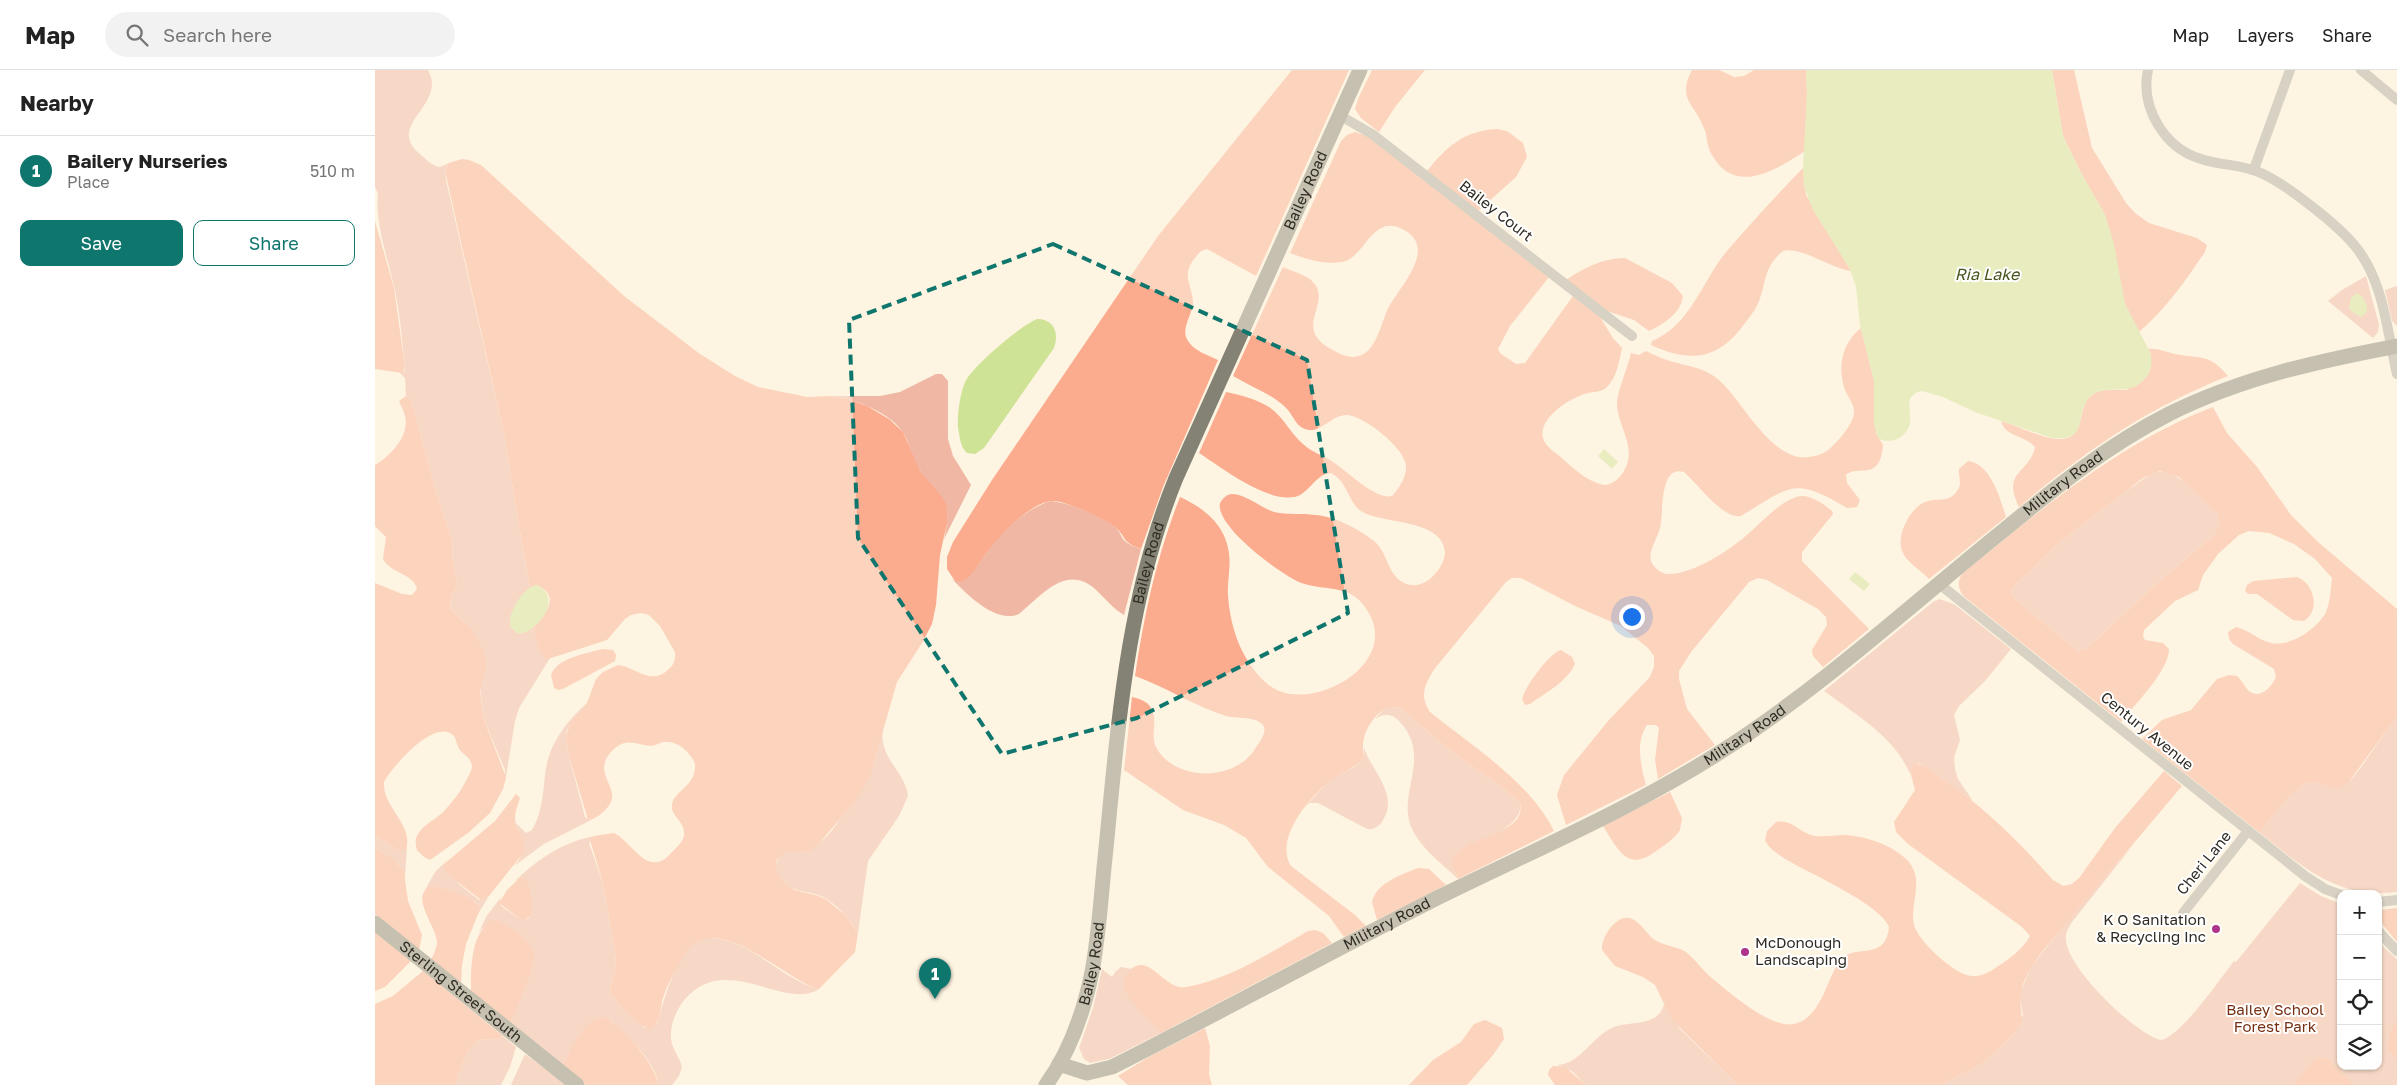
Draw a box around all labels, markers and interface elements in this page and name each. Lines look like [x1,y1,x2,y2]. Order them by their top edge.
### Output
search box [105,12,455,57]
text: Map [25,20,75,49]
icon: search [123,21,151,49]
text: Search here [163,23,272,46]
text: Map [2172,24,2209,46]
text: Layers [2237,24,2294,46]
text: Share [2322,24,2372,46]
text: Nearby [20,90,94,116]
street label: Bailey Road [1279,148,1330,232]
text: Bailery Nurseries [67,149,228,172]
text: 1 [32,161,40,181]
text: 510 m [310,161,355,181]
text: Place [67,172,110,192]
street label: Bailey Court [1456,176,1537,244]
button: Save [20,220,183,266]
button: Share [193,220,355,266]
water label: Ria Lake [1955,264,2021,284]
street label: Military Road [2019,447,2106,519]
street label: Bailey Road [1128,519,1167,606]
your location [1619,604,1645,630]
street label: Century Avenue [2097,687,2198,773]
street label: Military Road [1700,700,1789,769]
street label: Cheri Lane [2172,827,2235,898]
map controls [2337,890,2382,1070]
button: + [2337,890,2382,935]
street label: Military Road [1340,893,1433,953]
place label: K O Sanitation & Recycling Inc [2096,910,2206,945]
street label: Bailey Road [1074,921,1107,1007]
marker: K O Sanitation & Recycling Inc [2210,923,2222,935]
place label: McDonough Landscaping [1755,933,1847,968]
button: − [2337,935,2382,980]
street label: Sterling Street South [396,936,526,1046]
marker: McDonough Landscaping [1739,946,1751,958]
pin: 1 [919,958,951,999]
button: locate [2337,980,2382,1025]
park label: Bailey School Forest Park [2226,1000,2324,1035]
button: layers [2337,1025,2382,1070]

